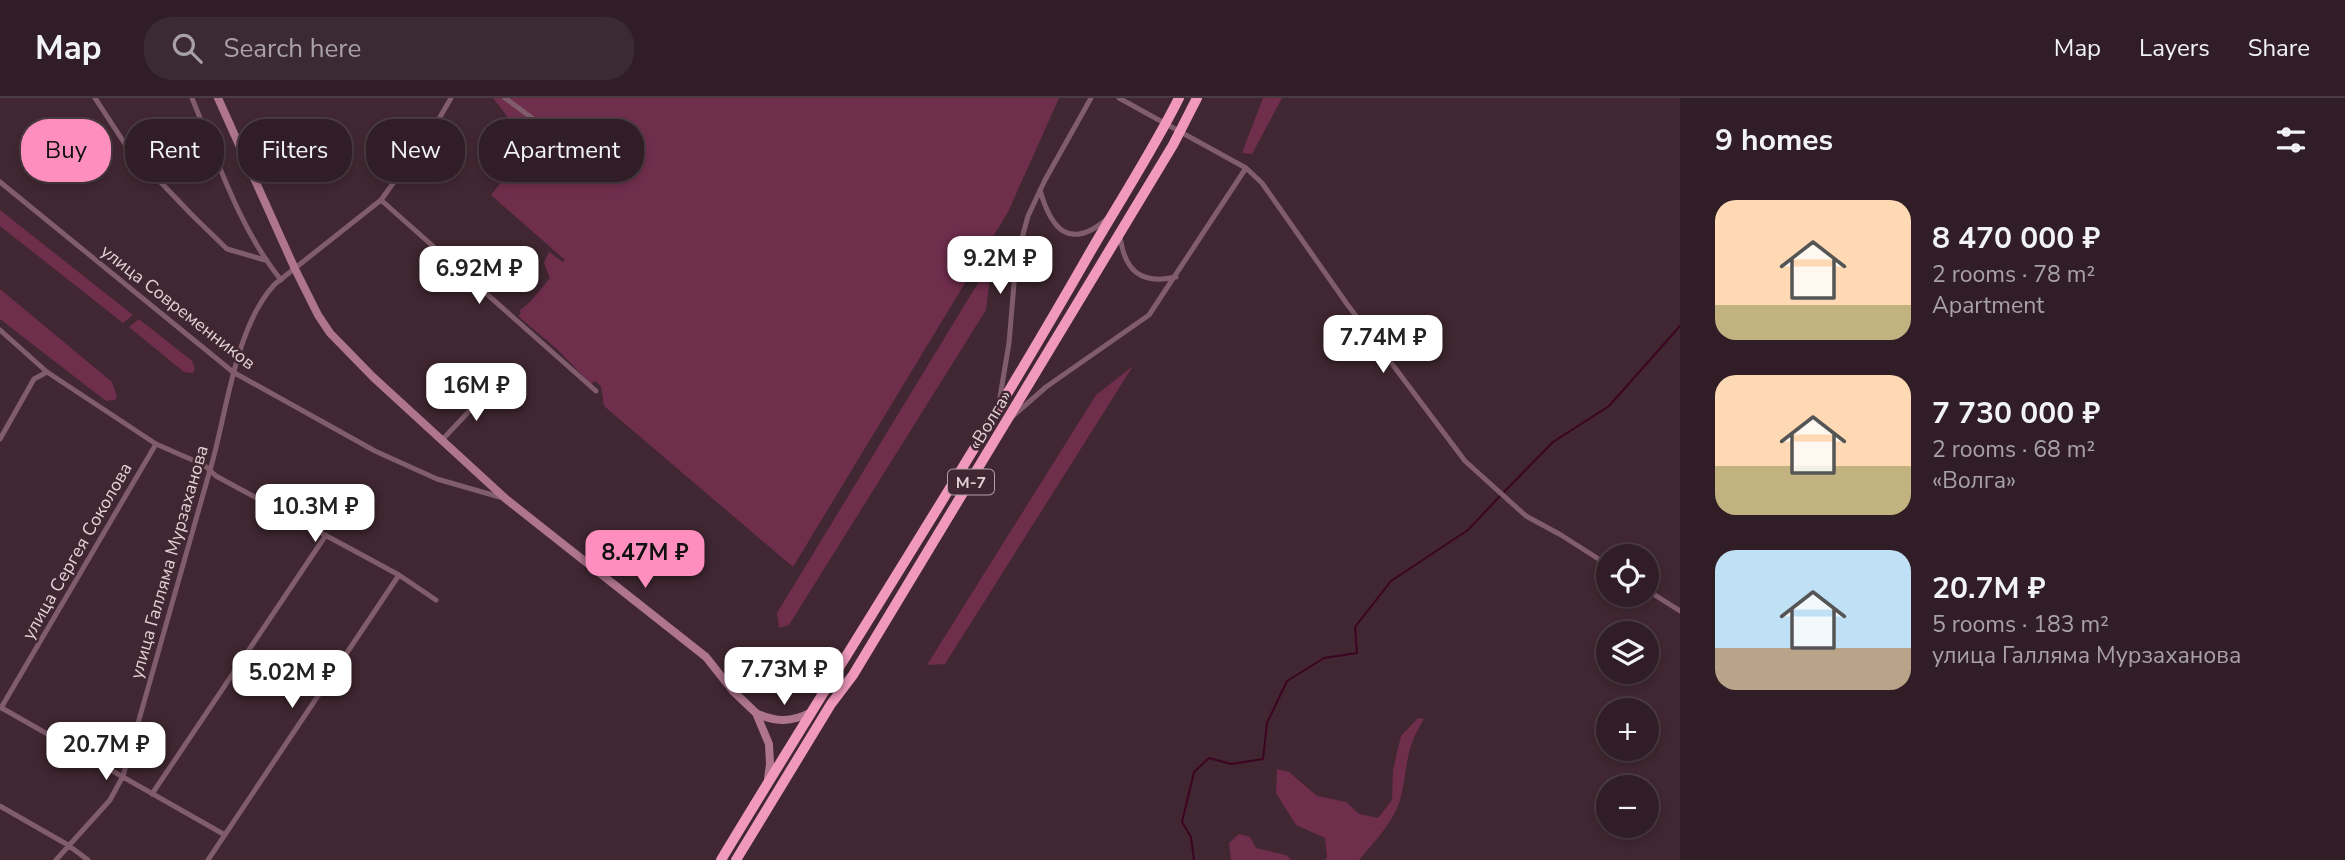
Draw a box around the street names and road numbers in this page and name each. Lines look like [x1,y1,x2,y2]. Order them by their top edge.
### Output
street label: улица Современников [96,239,260,375]
street label: «Волга» [963,386,1017,454]
street label: улица Галляма Мурзаханова [124,442,214,682]
street label: улица Сергея Соколова [16,458,138,644]
road number: М-7 [948,470,994,494]

